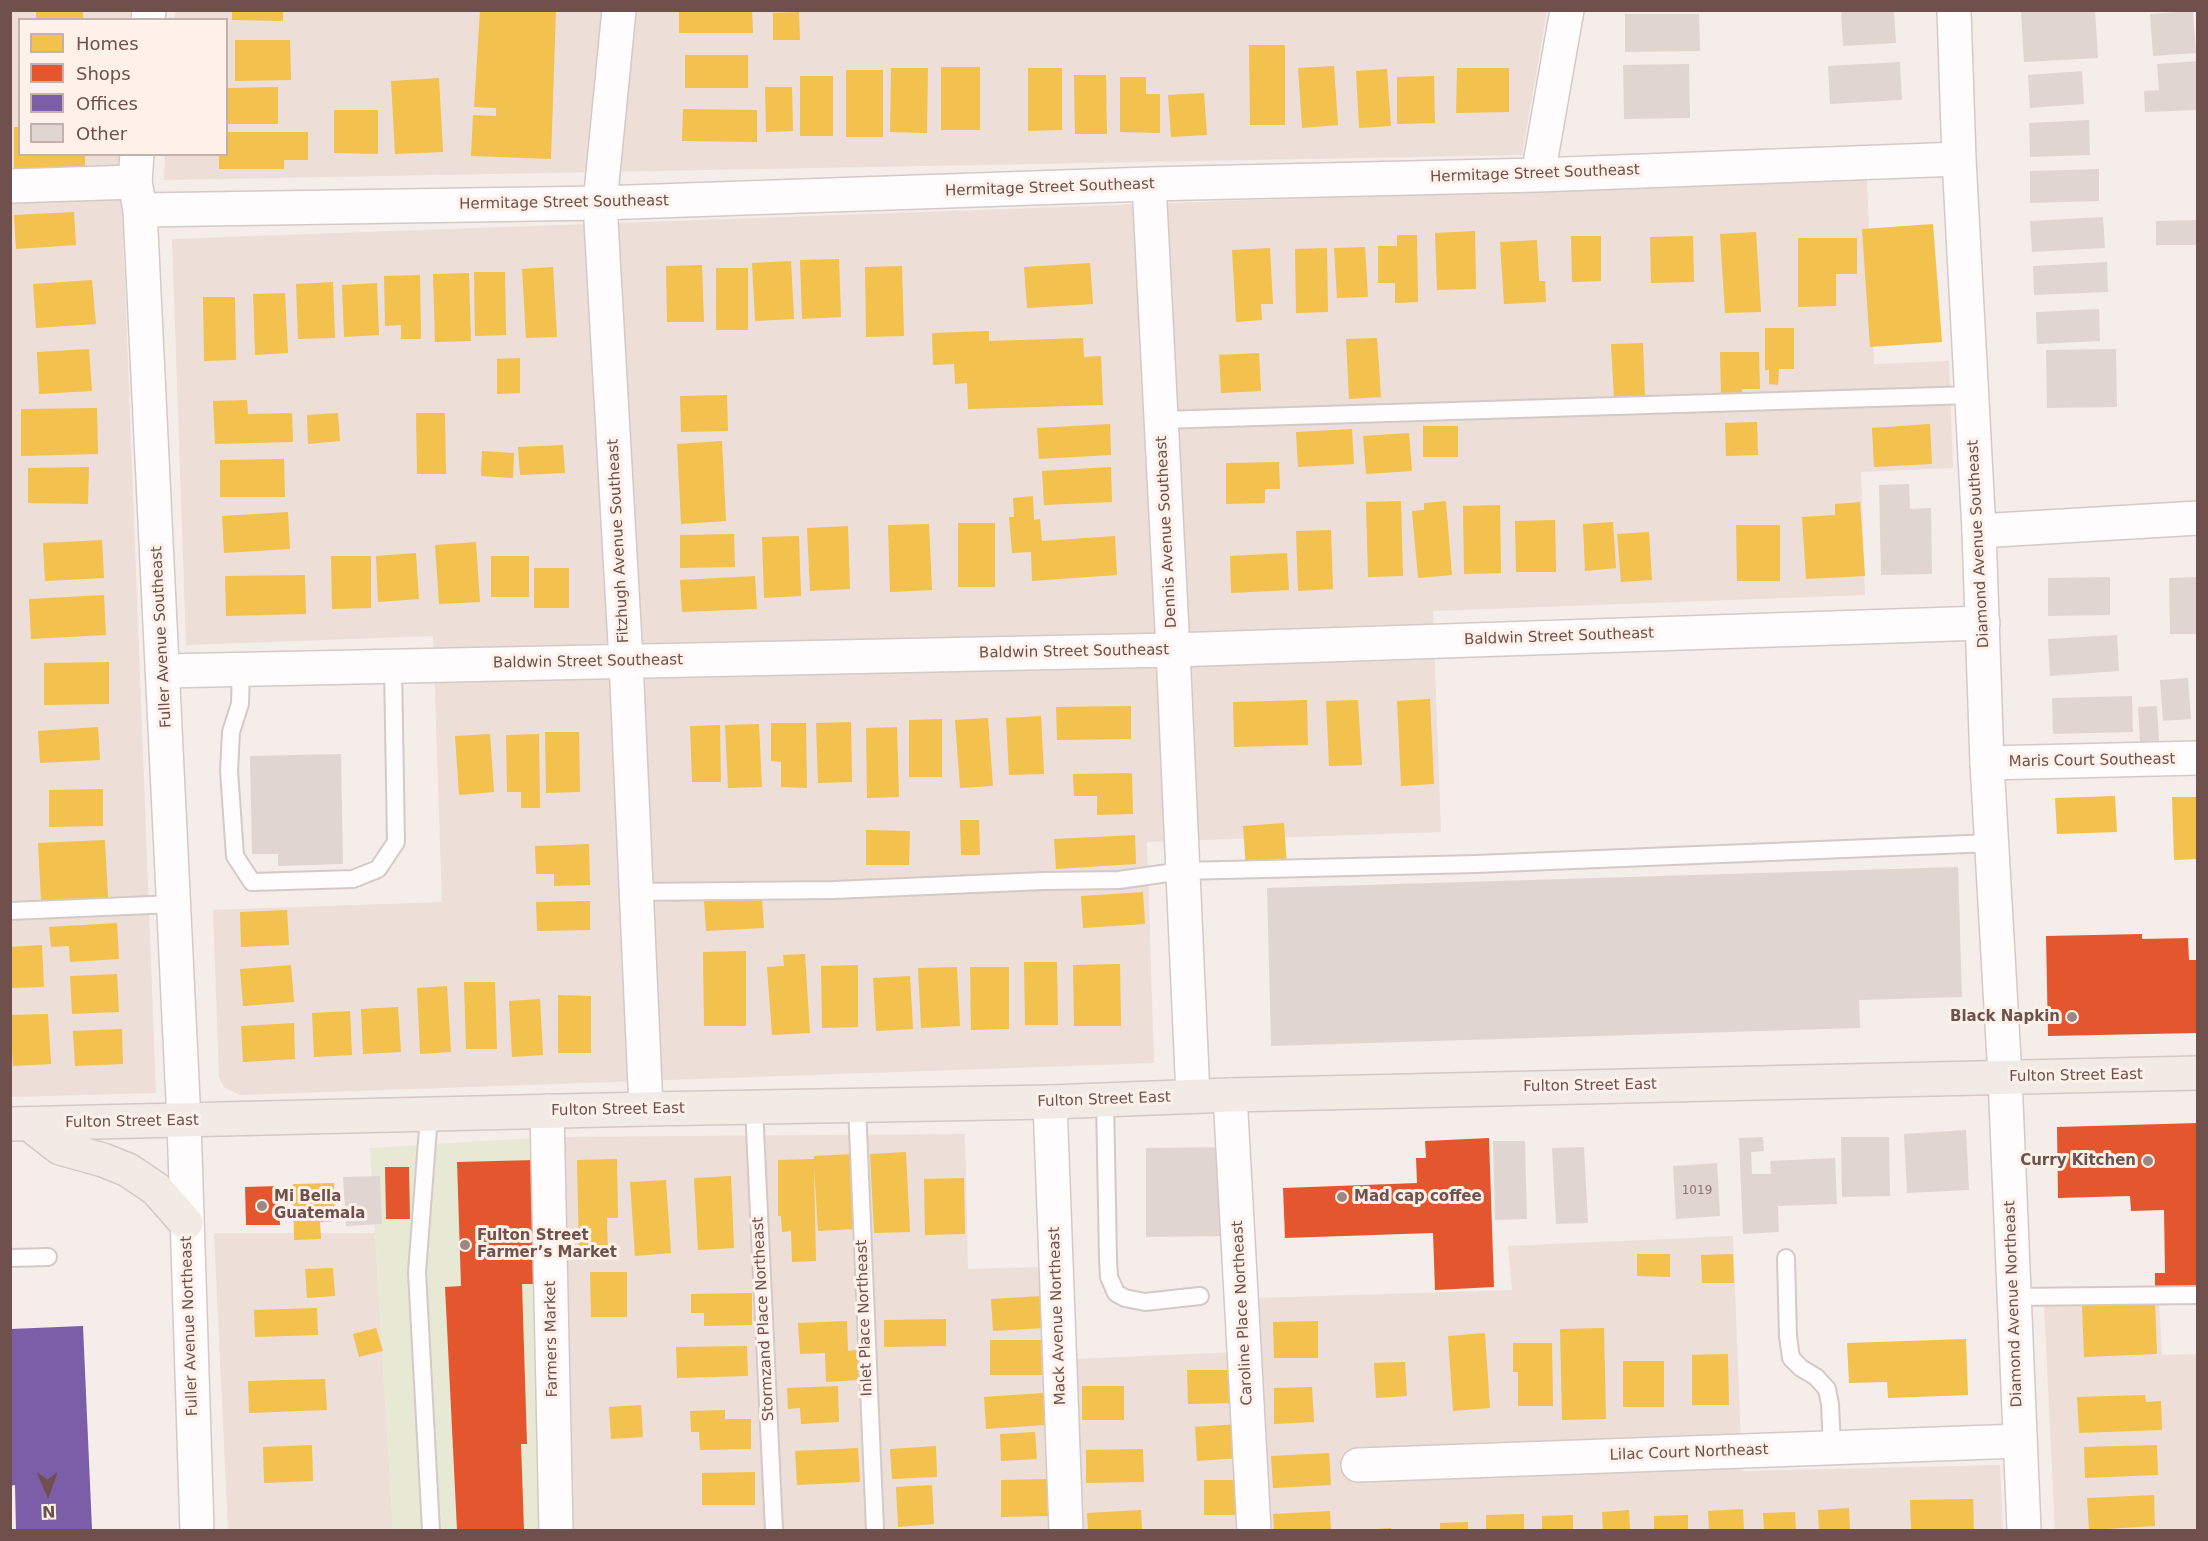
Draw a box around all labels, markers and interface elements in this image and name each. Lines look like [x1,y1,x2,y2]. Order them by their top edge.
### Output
legend [18,18,228,156]
text: Homes [76,33,139,54]
text: Shops [76,63,131,84]
text: Offices [76,93,138,114]
text: Other [76,123,127,144]
street label: Hermitage Street Southeast [1430,161,1640,187]
street label: Hermitage Street Southeast [945,175,1155,201]
street label: Hermitage Street Southeast [459,192,669,214]
street label: Dennis Avenue Southeast [1153,435,1181,629]
street label: Fitzhugh Avenue Southeast [605,438,633,644]
street label: Diamond Avenue Southeast [1965,439,1993,649]
street label: Fuller Avenue Southeast [148,546,176,728]
street label: Baldwin Street Southeast [1464,625,1654,649]
street label: Baldwin Street Southeast [979,641,1169,663]
street label: Baldwin Street Southeast [493,651,683,673]
street label: Maris Court Southeast [2008,751,2176,771]
place label: Black Napkin [1950,1008,2060,1026]
marker: Black Napkin [2065,1010,2079,1024]
street label: Fulton Street East [2009,1066,2143,1086]
street label: Fulton Street East [1523,1076,1657,1096]
street label: Fulton Street East [1037,1089,1171,1111]
street label: Fulton Street East [551,1100,685,1120]
street label: Fulton Street East [65,1112,199,1132]
place label: Curry Kitchen [2020,1152,2136,1170]
marker: Curry Kitchen [2141,1154,2155,1168]
house number: 1019 [1682,1184,1712,1198]
place label: Mi Bella Guatemala [274,1188,365,1223]
place label: Mad cap coffee [1354,1188,1482,1206]
marker: Mad cap coffee [1335,1190,1349,1204]
marker: Mi Bella Guatemala [255,1199,269,1213]
street label: Diamond Avenue Northeast [2001,1200,2027,1408]
street label: Stormzand Place Northeast [750,1216,778,1422]
street label: Caroline Place Northeast [1229,1220,1257,1406]
place label: Fulton Street Farmer’s Market [477,1227,617,1262]
street label: Mack Avenue Northeast [1046,1227,1070,1405]
street label: Fuller Avenue Northeast [178,1236,202,1416]
marker: Fulton Street Farmer’s Market [458,1238,472,1252]
street label: Inlet Place Northeast [853,1239,877,1397]
street label: Farmers Market [542,1281,562,1397]
street label: Lilac Court Northeast [1609,1441,1769,1465]
north arrow [18,1463,78,1523]
text: N [42,1502,56,1521]

